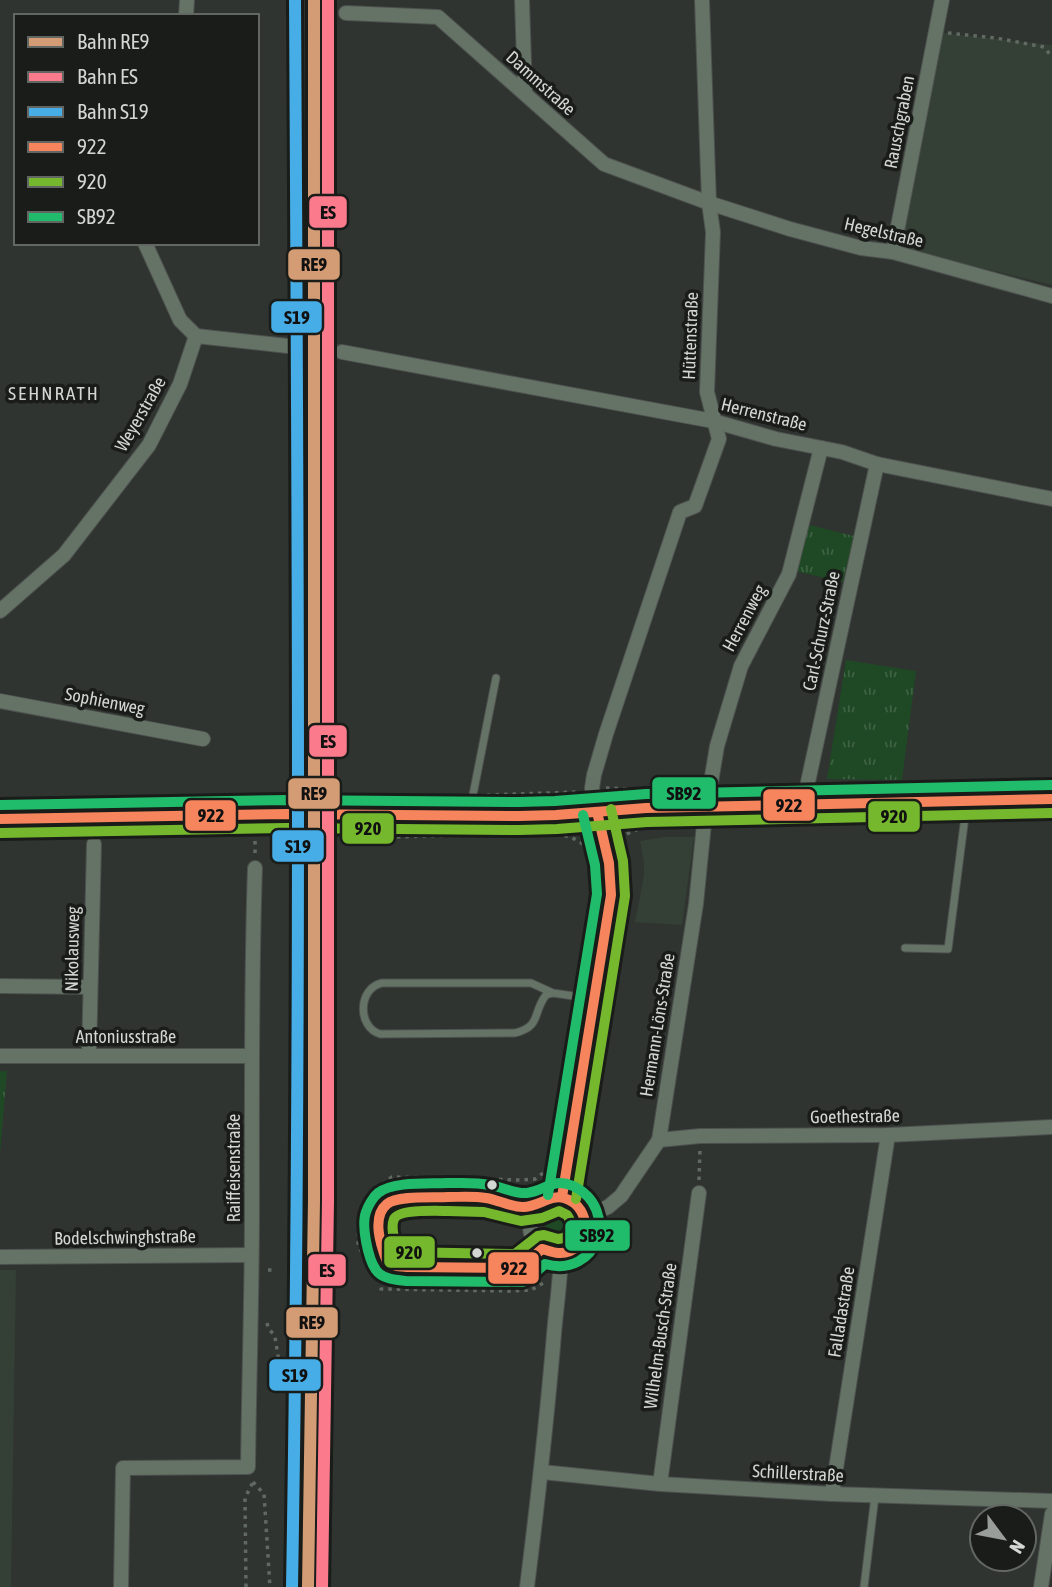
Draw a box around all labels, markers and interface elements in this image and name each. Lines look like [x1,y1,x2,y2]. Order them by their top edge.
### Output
legend [14,14,259,245]
text: Bahn RE9 [77,29,149,53]
street label: Dammstraße [502,46,580,120]
text: Bahn ES [77,64,138,88]
street label: Rauschgraben [880,74,918,170]
text: Bahn S19 [77,99,149,123]
text: 922 [77,134,107,158]
text: 920 [77,169,107,193]
line badge: ES [308,195,348,229]
text: ES [320,201,336,223]
text: SB92 [77,204,116,228]
street label: Hegelstraße [842,213,926,251]
line badge: RE9 [287,248,341,281]
text: RE9 [301,253,327,275]
street label: Hüttenstraße [678,292,702,380]
line badge: S19 [270,300,323,334]
text: S19 [284,306,310,328]
street label: Weyerstraße [110,373,170,455]
district label: SEHNRATH [8,382,100,404]
street label: Herrenstraße [719,393,809,435]
street label: Carl-Schurz-Straße [798,569,844,693]
street label: Herrenweg [718,581,770,655]
street label: Sophienweg [63,683,147,719]
line badge: ES [308,724,348,758]
text: ES [320,730,336,752]
line badge: SB92 [651,776,717,810]
line badge: RE9 [287,777,341,810]
text: RE9 [301,782,327,804]
text: SB92 [667,782,701,804]
line badge: 922 [762,788,816,822]
text: 922 [776,794,802,816]
line badge: 922 [184,799,237,832]
line badge: 920 [867,800,921,833]
text: 922 [198,804,224,826]
text: 920 [881,805,907,827]
line badge: 920 [341,812,395,845]
text: 920 [355,817,381,839]
line badge: S19 [271,829,325,863]
text: S19 [285,835,311,857]
street label: Nikolausweg [61,906,83,992]
street label: Hermann-Löns-Straße [635,952,679,1098]
street label: Antoniusstraße [76,1026,176,1047]
street label: Goethestraße [810,1105,900,1127]
street label: Raiffeisenstraße [223,1114,244,1222]
unlabelled marker [485,1178,499,1192]
line badge: SB92 [564,1219,631,1252]
text: SB92 [580,1224,614,1246]
street label: Bodelschwinghstraße [54,1225,196,1249]
line badge: 920 [383,1235,436,1269]
text: 920 [396,1241,422,1263]
unlabelled marker [470,1246,484,1260]
line badge: 922 [487,1251,540,1285]
line badge: ES [307,1253,347,1287]
text: 922 [501,1257,527,1279]
text: ES [319,1259,335,1281]
street label: Wilhelm-Busch-Straße [639,1262,681,1410]
street label: Falladastraße [823,1265,859,1359]
line badge: RE9 [285,1306,339,1339]
text: RE9 [299,1311,325,1333]
line badge: S19 [268,1358,322,1392]
text: S19 [282,1364,308,1386]
street label: Schillerstraße [752,1460,844,1486]
north arrow [968,1503,1038,1573]
text: N [1005,1536,1030,1558]

